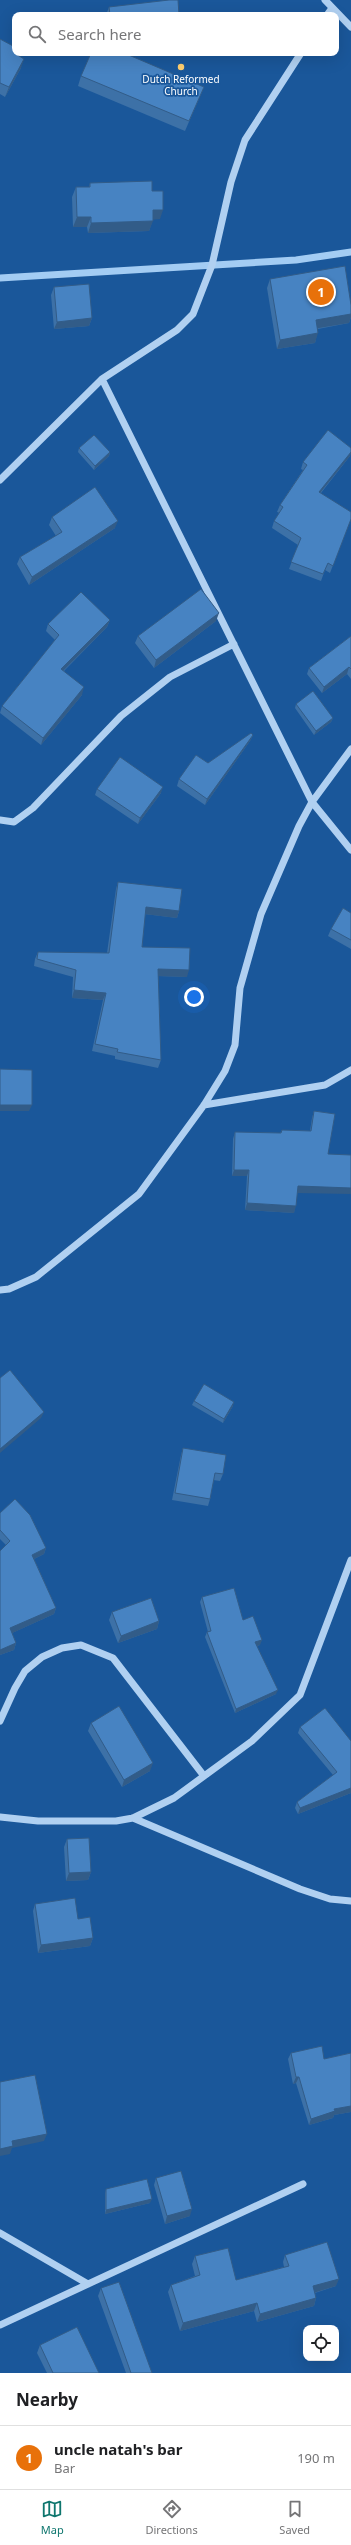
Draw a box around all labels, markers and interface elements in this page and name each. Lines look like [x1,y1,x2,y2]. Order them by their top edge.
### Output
search box [12,12,339,56]
icon: search [26,23,48,45]
text: Search here [58,24,141,44]
marker: Dutch Reformed Church [176,62,186,72]
place label: Dutch Reformed Church [142,72,220,98]
pin: 1 [308,277,334,307]
your location [184,987,204,1007]
map controls [303,2325,339,2361]
button: locate [303,2325,339,2361]
text: Nearby [16,2388,78,2411]
text: uncle natah's bar [54,2439,183,2459]
text: 1 [25,2449,33,2467]
text: 190 m [297,2449,335,2467]
text: Bar [54,2459,75,2477]
tab: Map [41,2498,64,2537]
tab: Directions [145,2498,198,2537]
tab: Saved [279,2498,310,2537]

